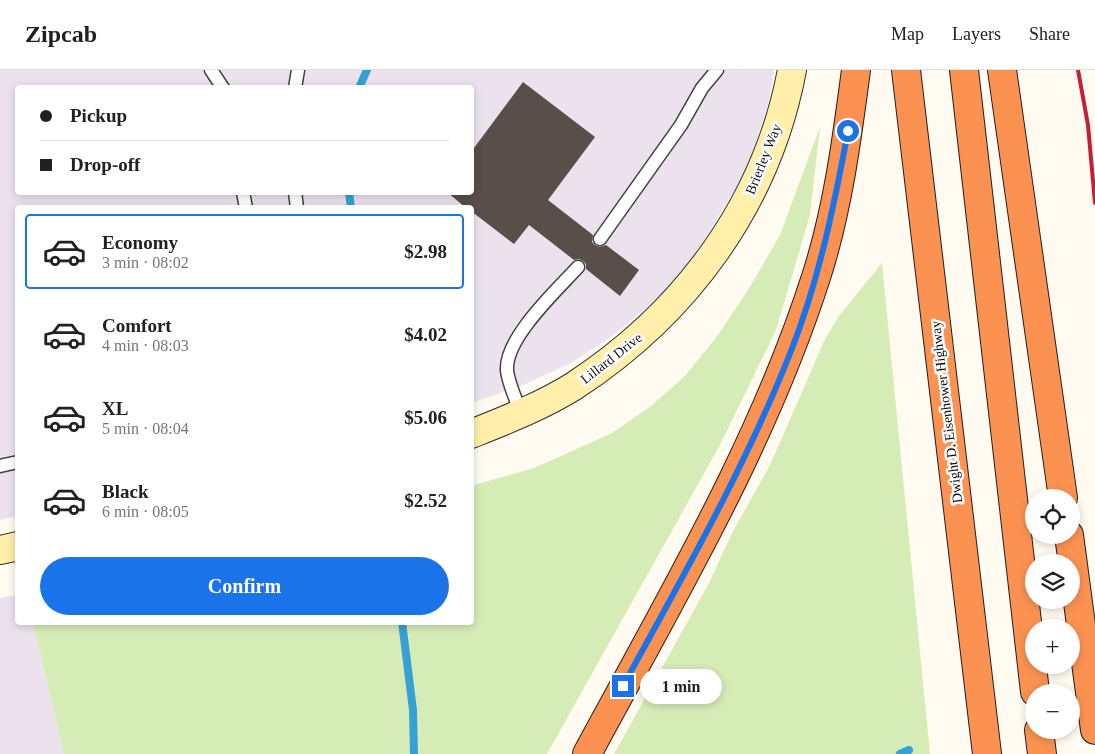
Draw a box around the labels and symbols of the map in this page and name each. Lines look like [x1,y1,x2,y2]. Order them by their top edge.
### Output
route start [837,120,859,142]
street label: Brierley Way [743,122,784,197]
street label: Dwight D. Eisenhower Highway [928,320,965,504]
street label: Lillard Drive [578,330,645,387]
callout: 1 min [640,668,723,704]
route end [612,675,634,697]

